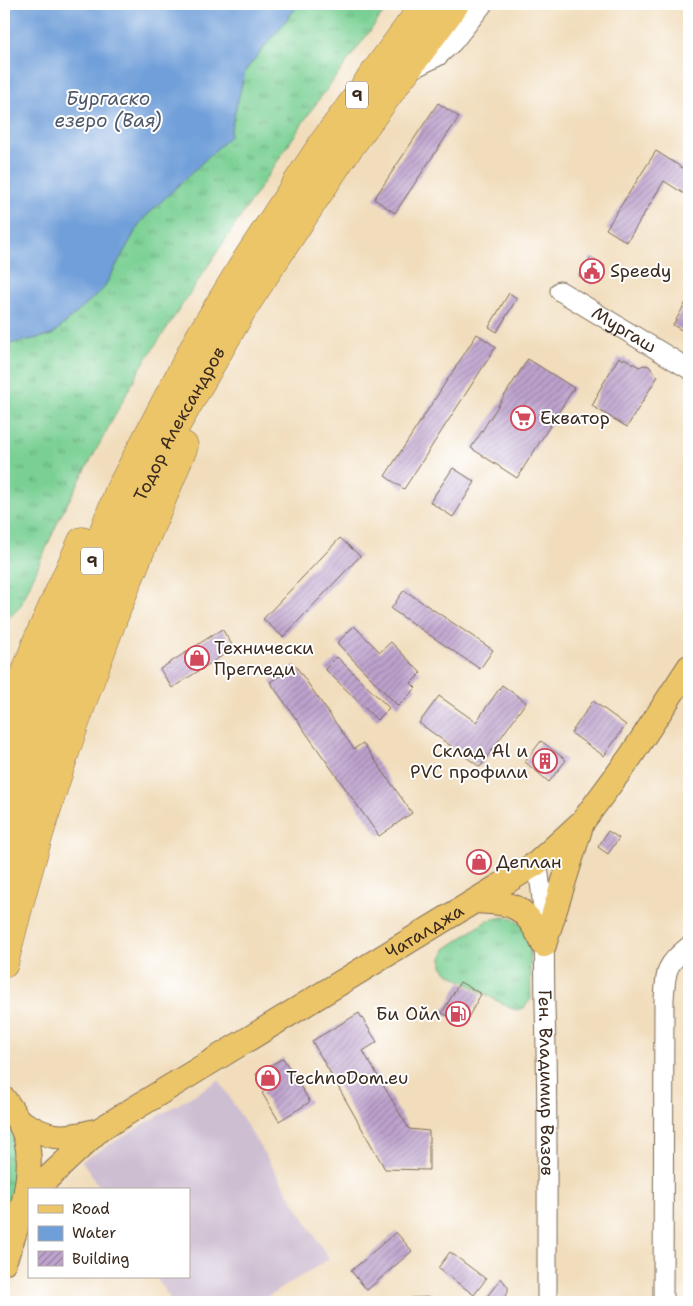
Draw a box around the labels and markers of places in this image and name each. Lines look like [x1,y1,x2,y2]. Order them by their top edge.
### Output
public building icon: Speedy [579,258,605,284]
place label: Speedy [610,259,671,283]
supermarket icon: Екватор [510,405,536,431]
place label: Екватор [540,406,610,430]
place label: Технически Прегледи [214,636,314,681]
shop icon: Технически Прегледи [184,645,210,671]
place label: Склад Al и PVC профили [410,739,528,784]
building icon: Склад Al и PVC профили [532,748,558,774]
shop icon: Деплан [466,849,492,875]
place label: Деплан [496,850,562,874]
fuel station icon: Би Ойл [445,1001,471,1027]
place label: Би Ойл [376,1002,440,1026]
shop icon: TechnoDom.eu [255,1065,281,1091]
place label: TechnoDom.eu [286,1066,408,1090]

